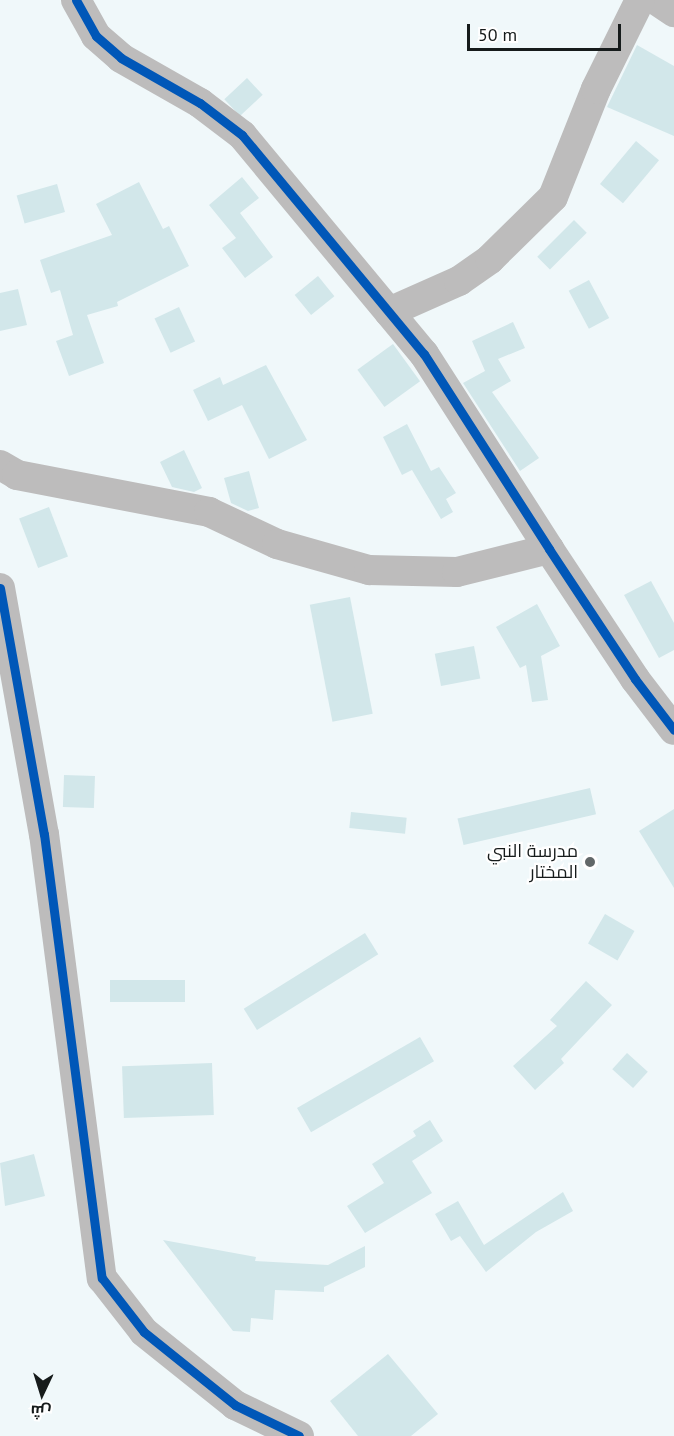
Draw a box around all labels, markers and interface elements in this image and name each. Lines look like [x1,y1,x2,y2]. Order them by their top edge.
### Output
scale bar [470,12,624,50]
text: 50 m [478,23,517,46]
place label: مدرسة النبي المختار [487,841,578,884]
marker: مدرسة النبي المختار [583,855,597,869]
north arrow [12,1364,72,1424]
text: ش [30,1401,52,1423]

